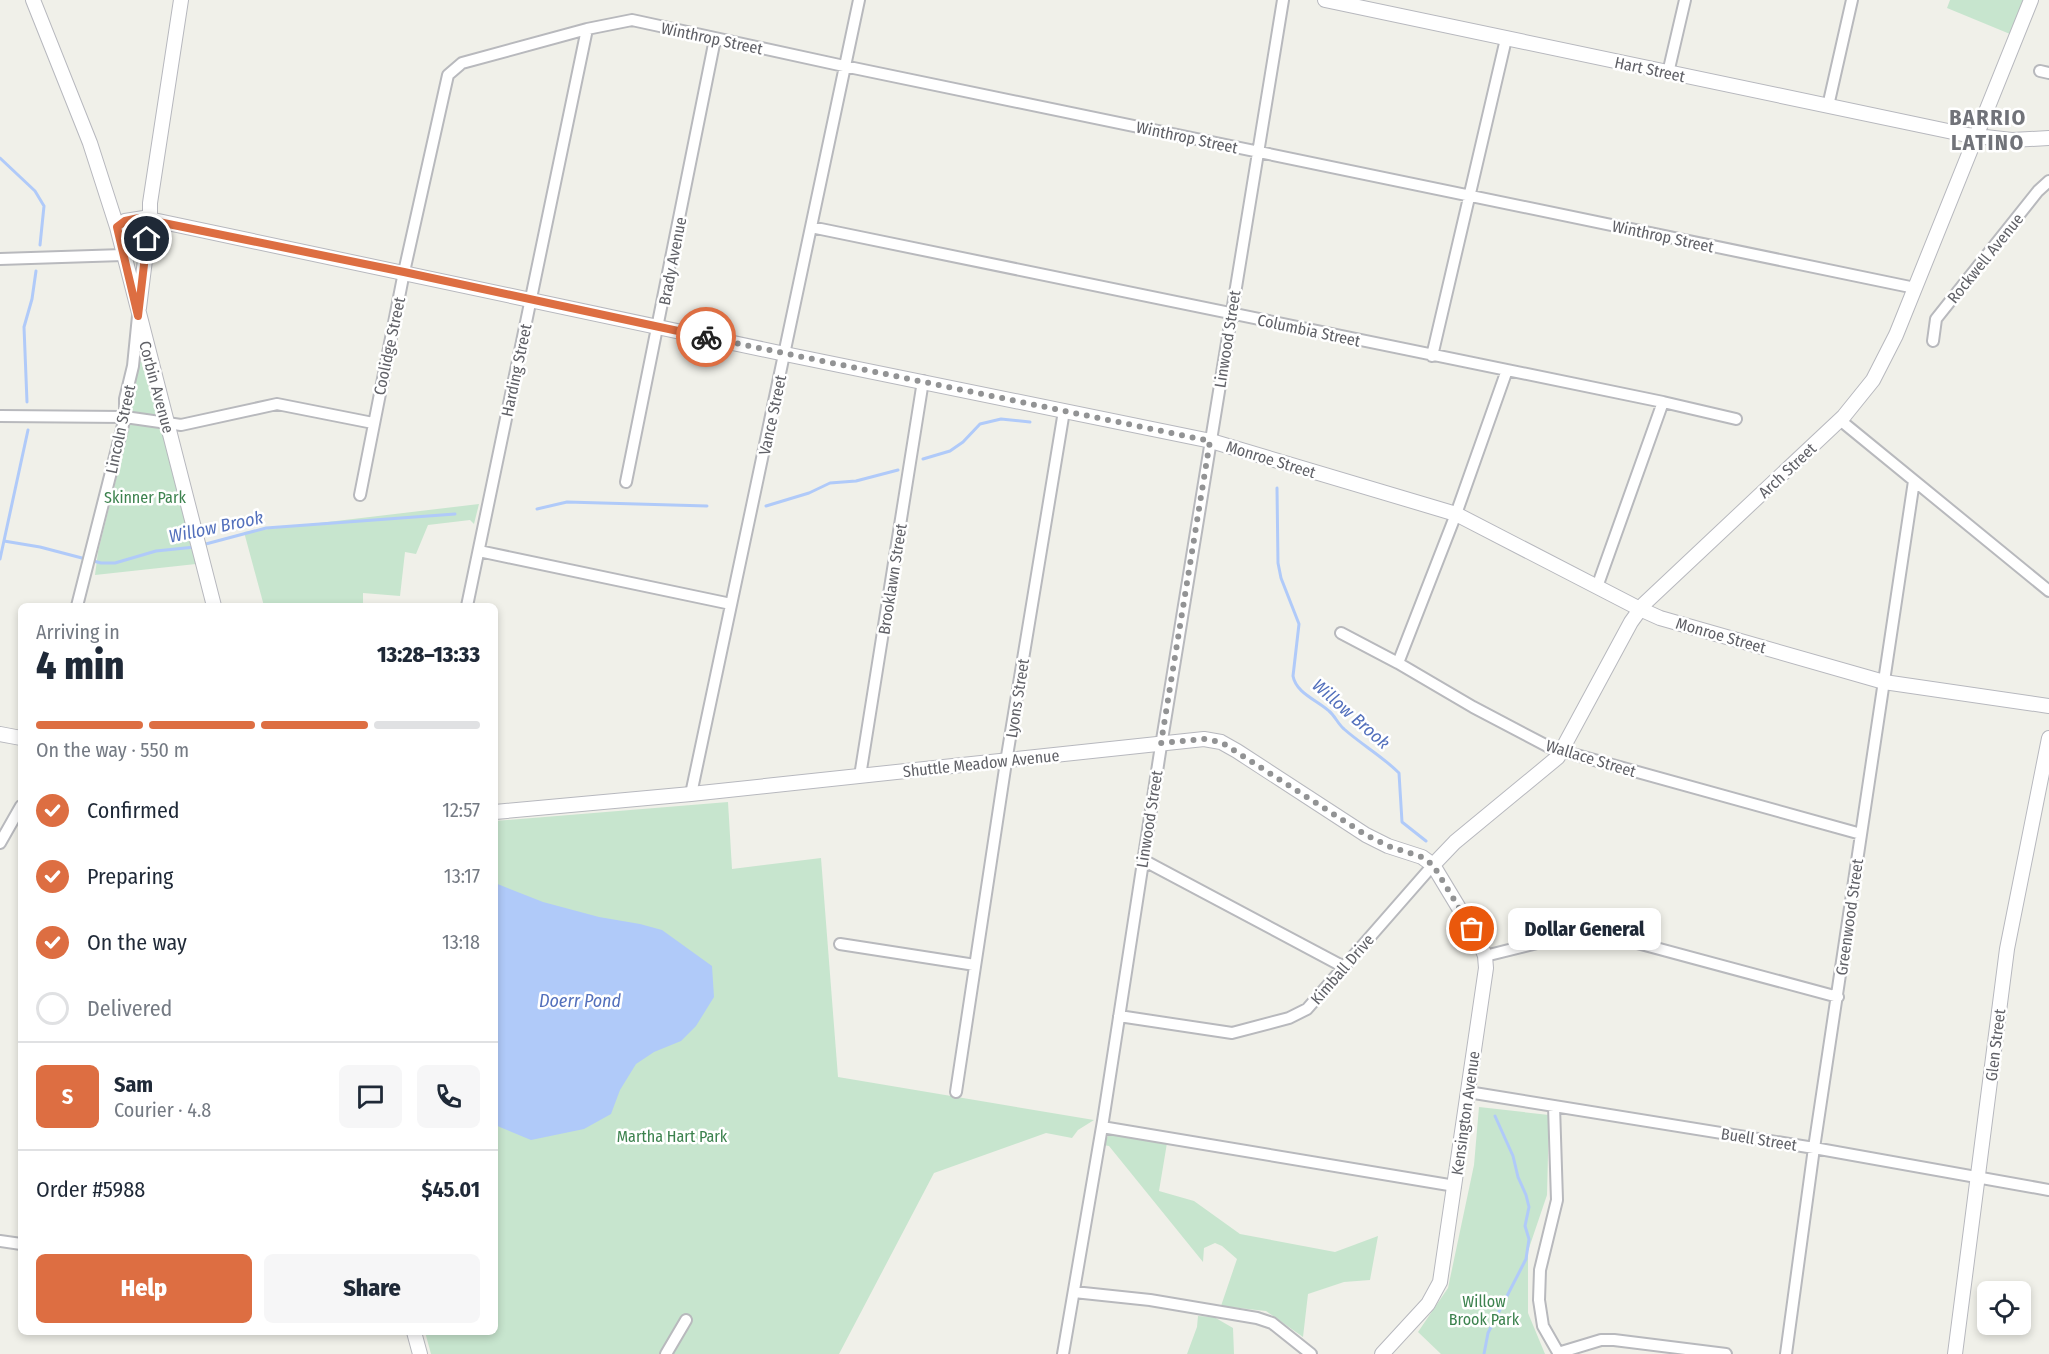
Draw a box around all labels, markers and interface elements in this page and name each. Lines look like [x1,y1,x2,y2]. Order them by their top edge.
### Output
street label: Winthrop Street [659,18,765,59]
street label: Hart Street [1613,53,1688,86]
district label: BARRIO LATINO [1949,104,2027,156]
street label: Winthrop Street [1134,117,1240,158]
street label: Rockwell Avenue [1943,210,2027,307]
pin [121,213,172,264]
street label: Brady Avenue [655,215,690,307]
street label: Winthrop Street [1610,216,1716,257]
icon: home [130,222,163,255]
street label: Linwood Street [1210,288,1245,389]
street label: Coolidge Street [370,295,409,397]
courier [676,307,736,367]
street label: Columbia Street [1256,310,1363,351]
street label: Harding Street [497,321,536,418]
icon: bike [690,321,723,354]
street label: Corbin Avenue [135,339,178,435]
street label: Vance Street [755,373,790,457]
street label: Lincoln Street [102,382,139,475]
street label: Monroe Street [1224,437,1319,482]
street label: Arch Street [1755,438,1821,502]
park label: Skinner Park [104,488,187,507]
water label: Willow Brook [167,506,265,548]
street label: Brooklawn Street [874,521,911,636]
street label: Monroe Street [1674,614,1769,658]
text: Arriving in [36,620,120,644]
text: 13:28–13:33 [377,641,480,668]
text: 4 min [36,643,124,689]
street label: Lyons Street [1002,656,1033,739]
water label: Willow Brook [1308,674,1394,754]
street label: Wallace Street [1544,736,1639,781]
text: On the way · 550 m [36,738,189,762]
street label: Shuttle Meadow Avenue [902,746,1060,781]
street label: Linwood Street [1132,768,1167,869]
icon: check [36,794,69,827]
text: Confirmed [87,797,180,824]
text: 12:57 [442,798,480,822]
street label: Greenwood Street [1832,857,1867,977]
icon: check [36,860,69,893]
text: Preparing [87,863,173,890]
text: 13:17 [444,864,480,888]
pin [1446,903,1497,954]
callout: Dollar General [1508,908,1661,950]
icon: bag [1455,912,1488,945]
text: Dollar General [1525,917,1644,941]
icon: check [36,926,69,959]
text: On the way [87,929,187,956]
text: 13:18 [442,930,480,954]
street label: Kimball Drive [1307,930,1378,1008]
water label: Doerr Pond [539,990,622,1012]
text: Delivered [87,995,172,1022]
street label: Glen Street [1982,1007,2009,1082]
street label: Kensington Avenue [1447,1050,1484,1176]
button: chat [339,1065,402,1128]
button: phone [417,1065,480,1128]
text: Sam [114,1071,153,1098]
text: S [62,1083,73,1110]
text: Courier · 4.8 [114,1098,211,1122]
street label: Buell Street [1720,1124,1799,1155]
park label: Martha Hart Park [617,1127,728,1146]
text: Order #5988 [36,1176,145,1203]
text: $45.01 [422,1176,480,1203]
button: Help [36,1254,252,1323]
button: Share [264,1254,480,1323]
map controls [1977,1281,2031,1335]
button: locate [1977,1281,2031,1335]
park label: Willow Brook Park [1449,1292,1520,1329]

